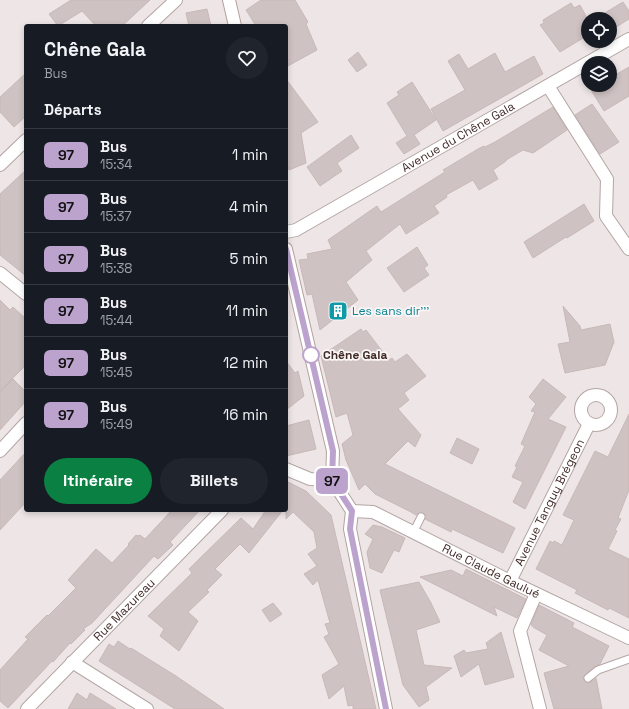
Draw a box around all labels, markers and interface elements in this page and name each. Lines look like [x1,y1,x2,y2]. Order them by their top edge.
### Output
map controls [581,12,617,92]
button: locate [581,12,617,48]
text: Chêne Gala [44,37,146,62]
button: heart [226,37,268,79]
button: layers [581,56,617,92]
text: Bus [44,65,67,82]
street label: Avenue du Chêne Gala [398,98,518,176]
text: Départs [44,100,102,119]
text: Bus [100,137,127,156]
text: 1 min [232,145,268,164]
text: 97 [58,146,74,164]
text: 15:34 [100,156,133,173]
text: Bus [100,189,127,208]
text: 4 min [229,197,268,216]
text: 97 [58,198,74,216]
text: 15:37 [100,208,132,225]
text: Bus [100,241,127,260]
text: 5 min [229,249,268,268]
text: 97 [58,250,74,268]
text: 15:38 [100,260,132,277]
text: Bus [100,293,127,312]
building icon: Les sans dir''' [327,300,349,322]
text: 11 min [226,301,268,320]
text: 97 [58,302,74,320]
place label: Les sans dir''' [352,303,429,319]
text: 15:44 [100,312,133,329]
text: Bus [100,345,127,364]
marker: Chêne Gala [302,346,320,364]
place label: Chêne Gala [323,347,387,363]
text: 12 min [223,353,268,372]
text: 97 [58,354,74,372]
text: 15:45 [100,364,132,381]
text: Bus [100,397,127,416]
text: 16 min [223,405,268,424]
text: 97 [58,406,74,424]
text: 15:49 [100,416,133,433]
street label: Avenue Tanguy Brégeon [511,436,588,569]
button: Itinéraire [44,458,152,504]
button: Billets [160,458,268,504]
line badge: 97 [314,468,350,494]
text: 97 [324,472,340,490]
street label: Rue Claude Gaulué [439,540,543,602]
street label: Rue Mazureau [90,575,159,644]

